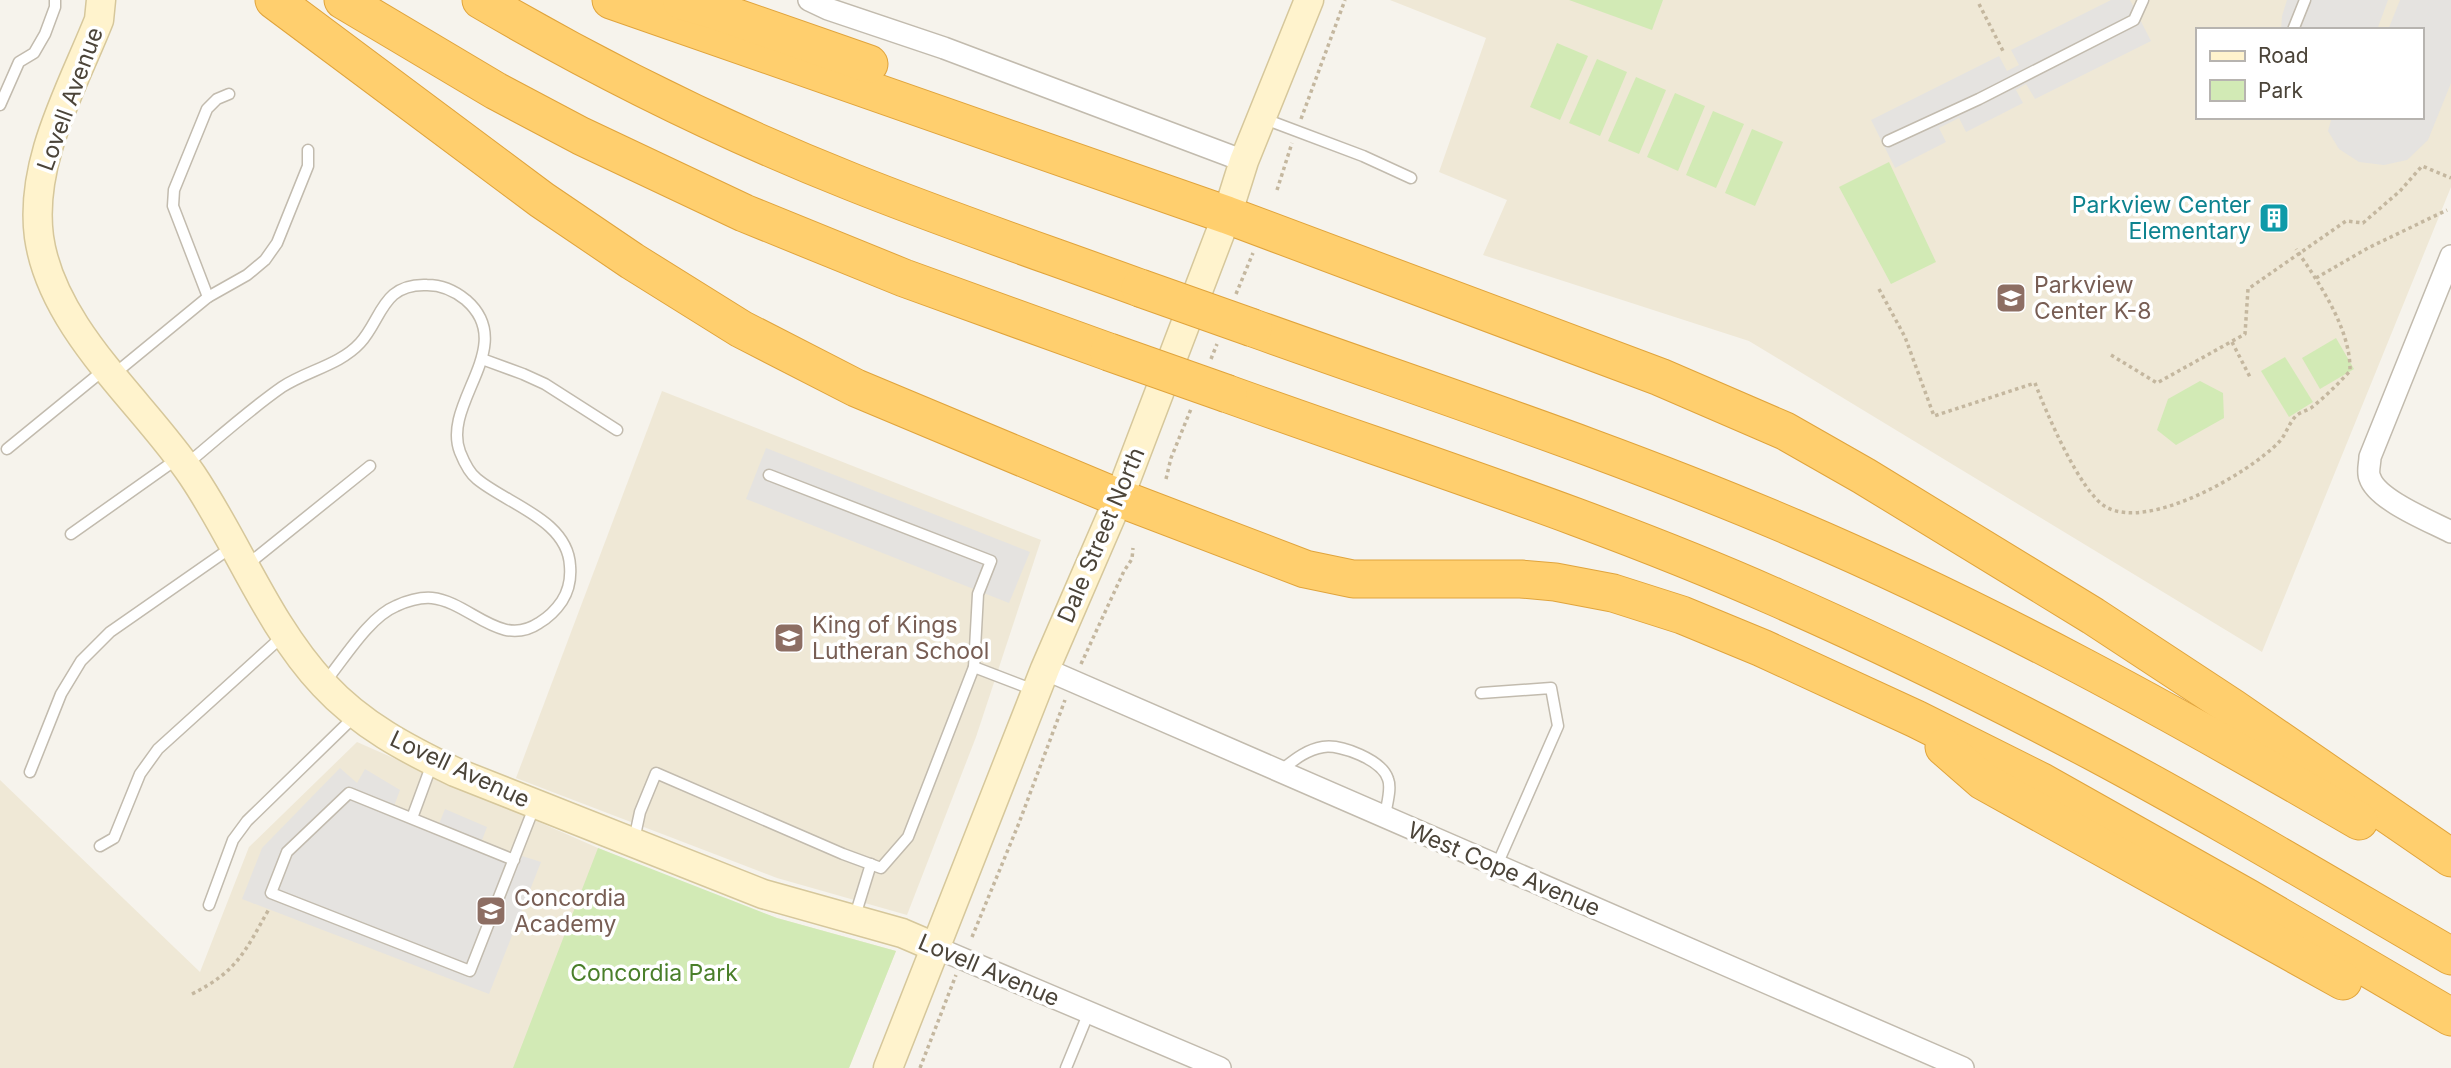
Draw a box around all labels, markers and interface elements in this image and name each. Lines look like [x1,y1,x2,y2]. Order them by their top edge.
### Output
street label: Lovell Avenue [31,23,109,175]
legend [2196,28,2423,119]
text: Road [2258,43,2309,68]
text: Park [2258,78,2303,103]
place label: Parkview Center Elementary [2072,191,2251,245]
building icon: Parkview Center Elementary [2257,201,2291,235]
place label: Parkview Center K-8 [2034,271,2151,325]
school or university icon: Parkview Center K-8 [1994,281,2028,315]
street label: Dale Street North [1051,443,1151,627]
place label: King of Kings Lutheran School [812,611,989,665]
school or university icon: King of Kings Lutheran School [772,621,806,655]
street label: Lovell Avenue [386,724,534,814]
street label: West Cope Avenue [1404,816,1604,922]
place label: Concordia Academy [514,884,626,938]
school or university icon: Concordia Academy [474,894,508,928]
street label: Lovell Avenue [914,928,1064,1012]
park label: Concordia Park [570,959,738,987]

